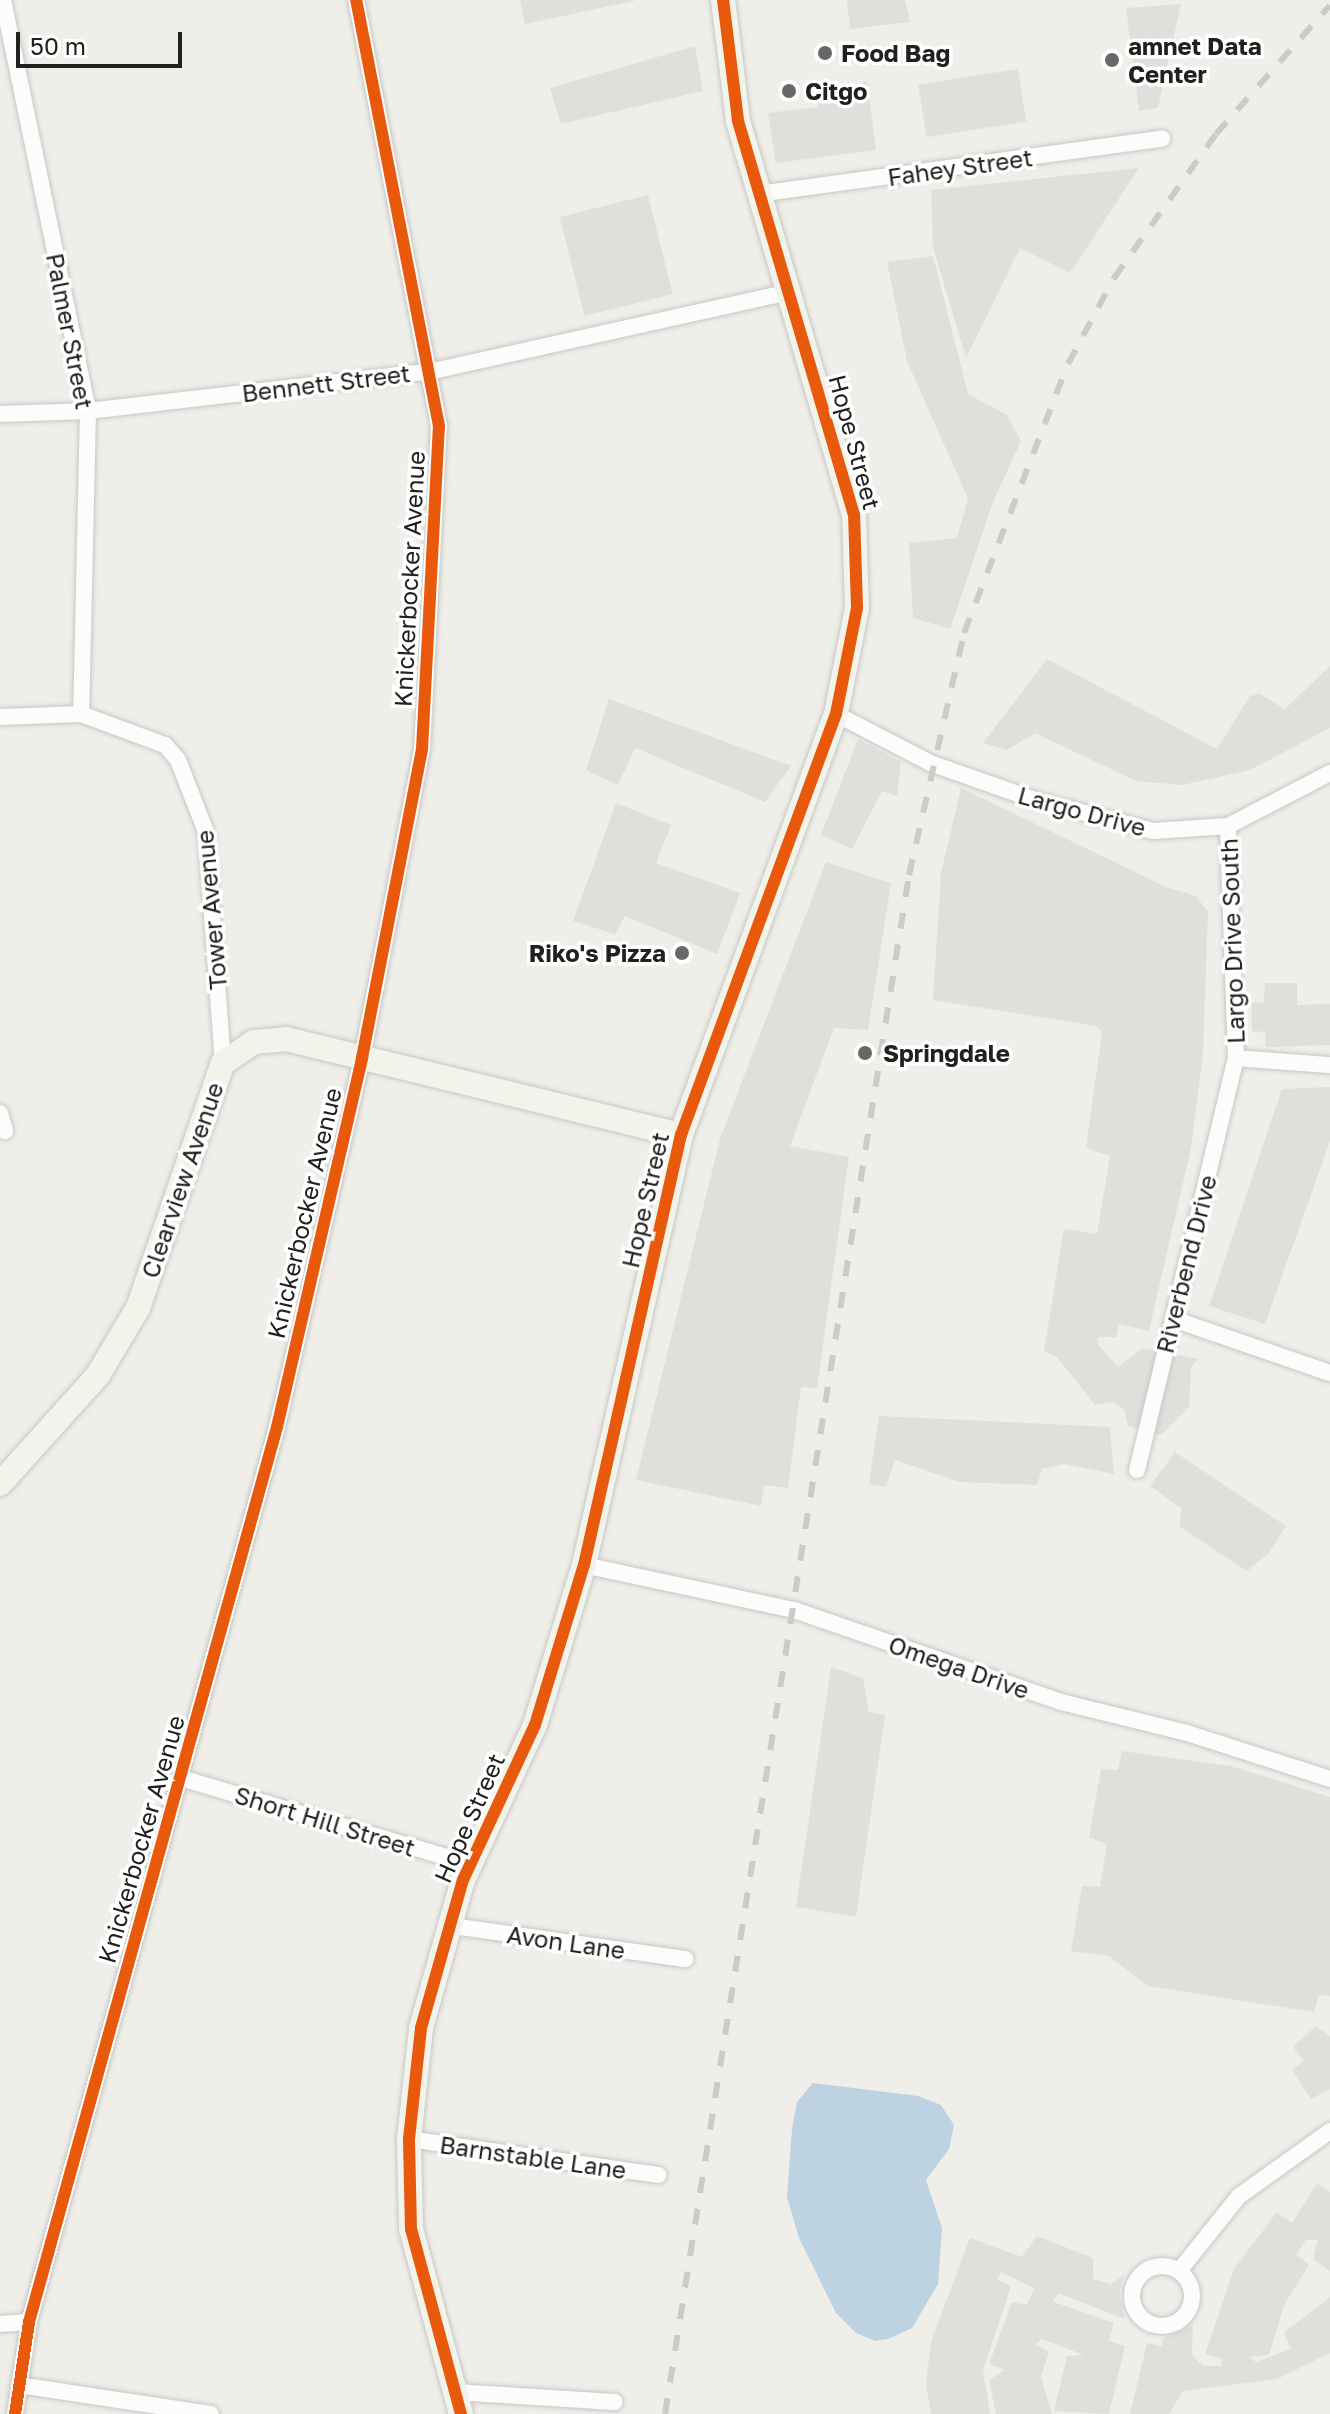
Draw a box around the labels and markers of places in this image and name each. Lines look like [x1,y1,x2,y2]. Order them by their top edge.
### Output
place label: amnet Data Center [1128,32,1262,88]
place label: Food Bag [841,39,950,67]
marker: Food Bag [816,44,834,62]
marker: amnet Data Center [1103,51,1121,69]
place label: Citgo [805,77,867,105]
marker: Citgo [780,82,798,100]
place label: Riko's Pizza [529,939,666,967]
marker: Riko's Pizza [673,944,691,962]
place label: Springdale [883,1039,1010,1067]
marker: Springdale [854,1042,876,1064]

